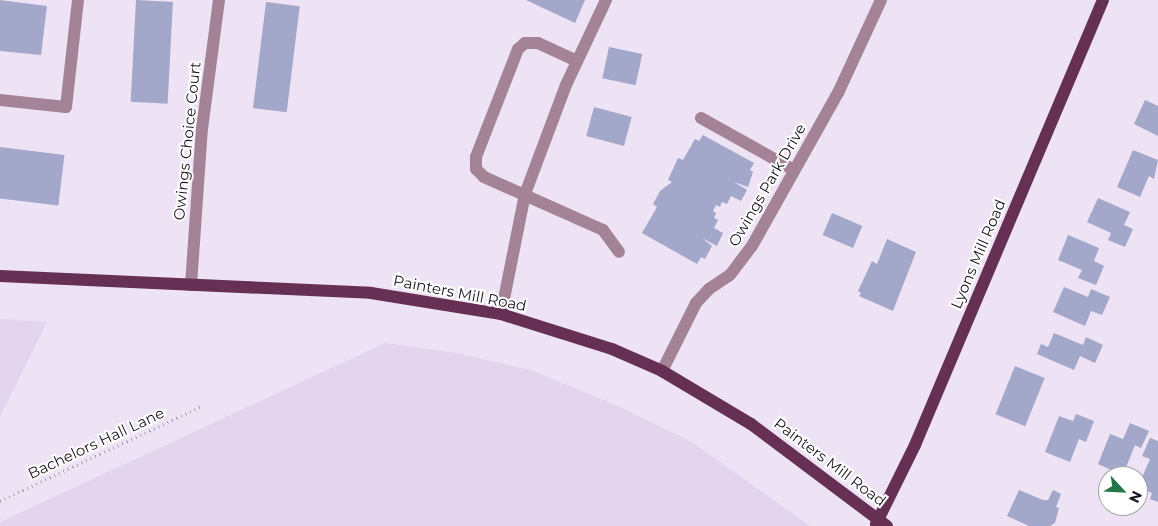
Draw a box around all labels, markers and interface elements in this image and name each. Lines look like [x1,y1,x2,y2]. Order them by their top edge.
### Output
street label: Owings Choice Court [170,61,204,221]
street label: Owings Park Drive [724,120,810,250]
street label: Lyons Mill Road [947,197,1009,311]
street label: Painters Mill Road [392,271,528,315]
street label: Bachelors Hall Lane [25,404,167,482]
street label: Painters Mill Road [771,414,889,510]
north arrow [1098,466,1148,516]
text: N [1125,488,1146,506]

